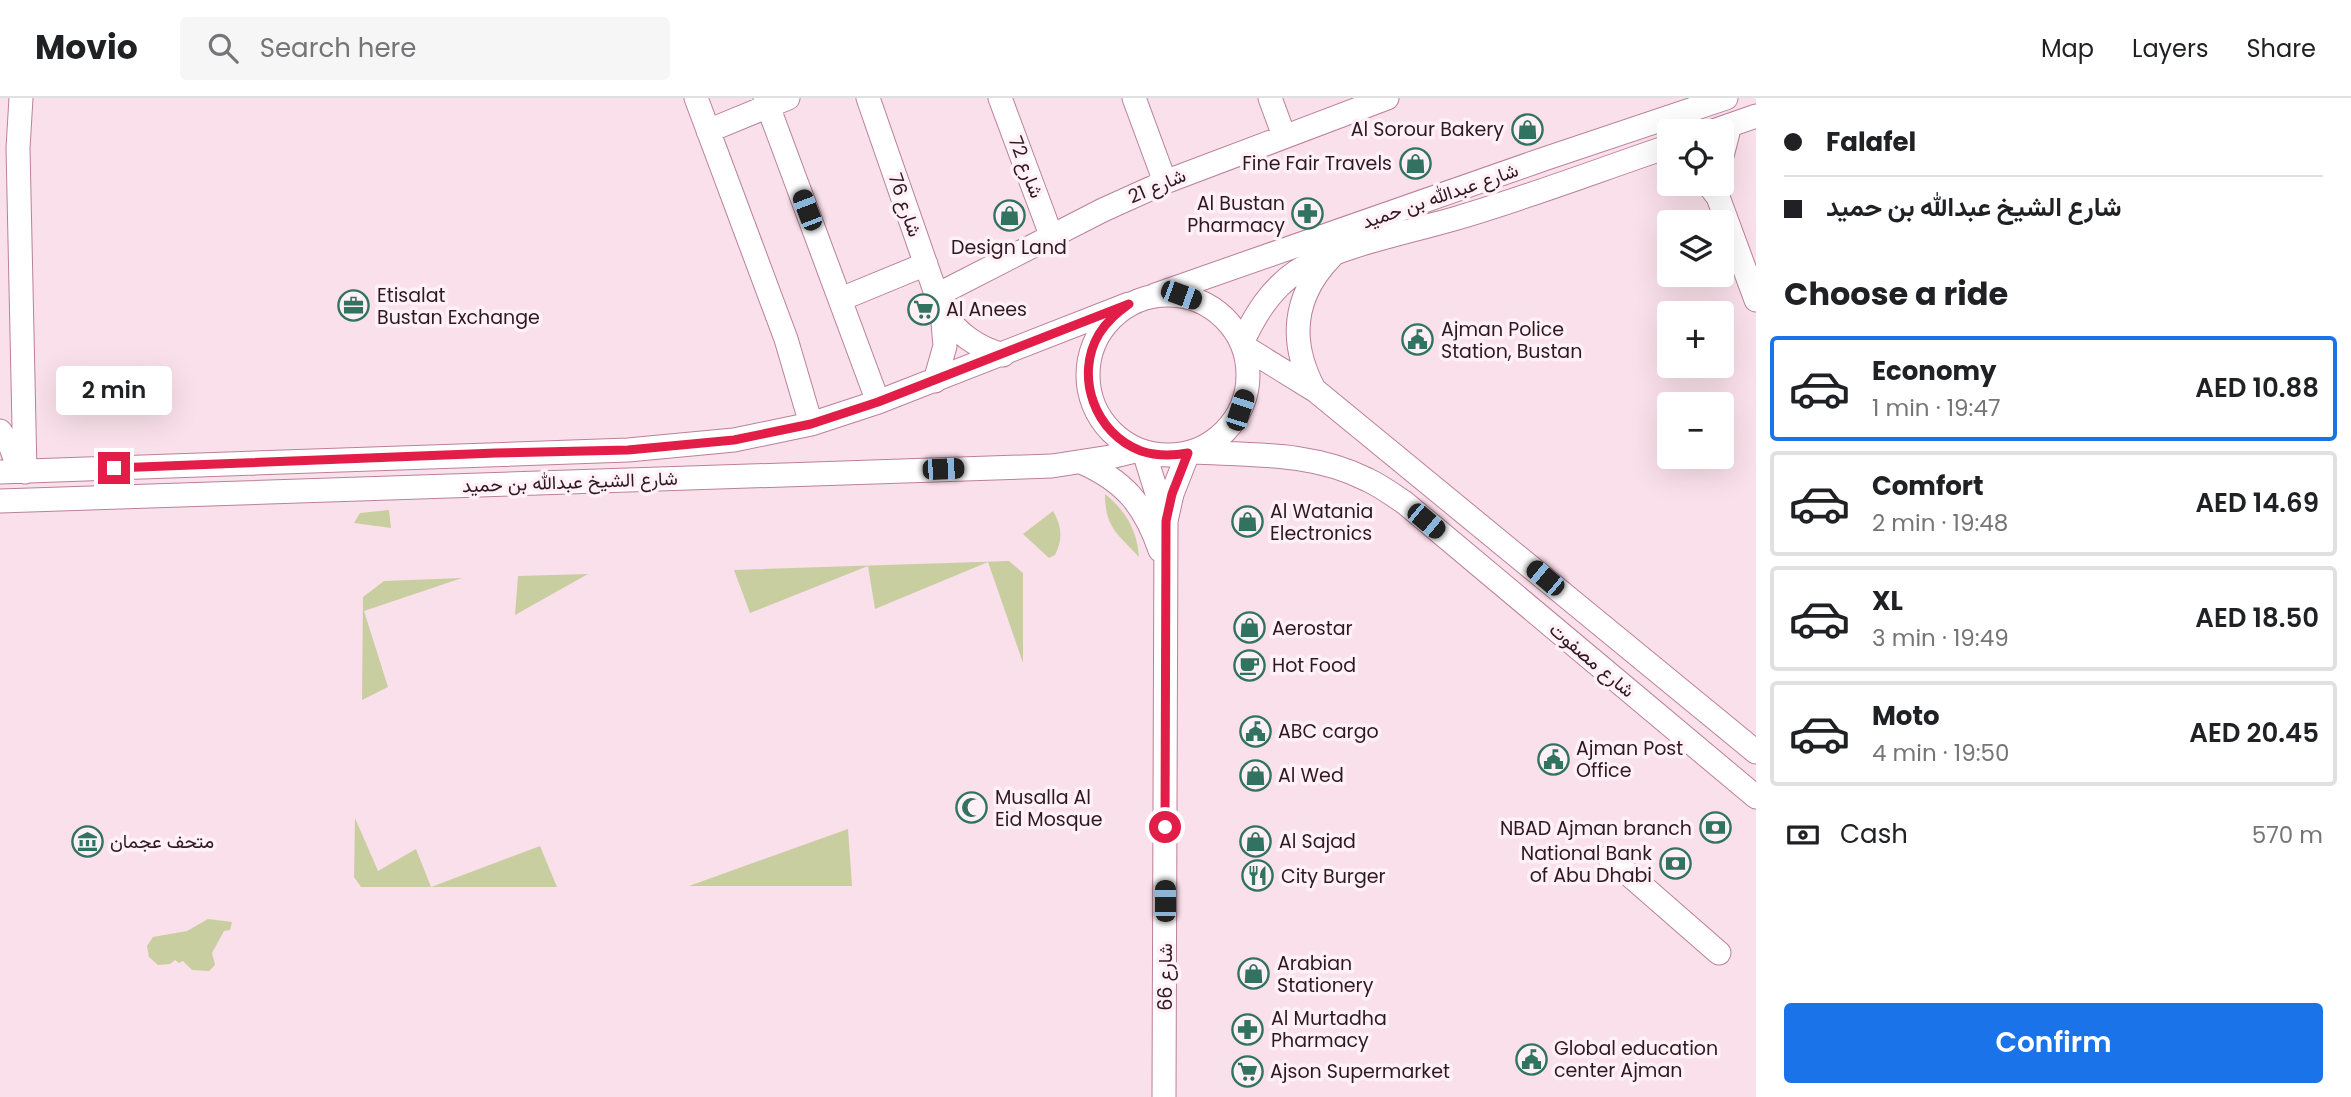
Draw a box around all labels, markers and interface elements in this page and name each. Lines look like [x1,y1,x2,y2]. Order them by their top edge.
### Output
search box [180,17,670,80]
text: Movio [35,24,138,71]
icon: search [204,29,242,67]
text: Search here [260,30,416,66]
text: Map [2041,32,2094,65]
text: Layers [2132,32,2208,65]
text: Share [2246,32,2316,65]
shop icon: Al Sorour Bakery [1510,112,1544,146]
place label: Al Sorour Bakery [1351,116,1504,143]
map controls [1657,119,1734,469]
button: locate [1657,119,1734,196]
text: Falafel [1826,124,1916,160]
street label: شارع 72 [1002,132,1050,202]
shop icon: Fine Fair Travels [1398,146,1432,180]
place label: Fine Fair Travels [1242,150,1392,177]
street label: شارع عبدالله بن حميد [1358,157,1522,235]
street label: شارع 21 [1124,162,1190,210]
street label: شارع 76 [882,170,928,240]
car [790,187,825,233]
text: شارع الشيخ عبدالله بن حميد [1826,189,2122,225]
place label: Al Bustan Pharmacy [1187,190,1285,239]
pharmacy icon: Al Bustan Pharmacy [1291,197,1325,231]
shop icon: Design Land [992,199,1026,233]
button: layers [1657,210,1734,287]
place label: Design Land [951,234,1067,261]
text: Choose a ride [1784,271,2008,316]
car [1158,278,1205,312]
place label: Etisalat Bustan Exchange [377,282,540,331]
office icon: Etisalat Bustan Exchange [337,289,371,323]
supermarket icon: Al Anees [906,292,940,326]
place label: Al Anees [946,296,1027,323]
button: + [1657,301,1734,378]
place label: Ajman Police Station, Bustan [1441,316,1582,365]
public building icon: Ajman Police Station, Bustan [1401,323,1435,357]
text: Economy [1872,353,1996,389]
icon: car [1788,357,1851,420]
callout: 2 min [56,366,172,416]
text: AED 10.88 [2195,370,2319,406]
text: 2 min [82,374,146,406]
car [1224,387,1257,433]
button: − [1657,392,1734,469]
text: 1 min · 19:47 [1872,392,2001,424]
route end [98,452,130,484]
car [922,458,965,480]
street label: شارع الشيخ عبدالله بن حميد [462,465,678,499]
text: Comfort [1872,468,1984,504]
icon: car [1788,472,1851,535]
text: AED 14.69 [2195,485,2319,521]
place label: Al Watania Electronics [1270,498,1373,547]
car [1404,499,1449,543]
shop icon: Al Watania Electronics [1230,505,1264,539]
text: 2 min · 19:48 [1872,507,2008,539]
car [1523,556,1568,600]
text: XL [1872,583,1903,619]
icon: car [1788,587,1851,650]
text: AED 18.50 [2195,600,2319,636]
shop icon: Aerostar [1232,611,1266,645]
place label: Aerostar [1272,615,1353,642]
street label: شارع مصفوت [1543,616,1641,704]
text: 3 min · 19:49 [1872,622,2009,654]
cafe icon: Hot Food [1232,648,1266,682]
place label: Hot Food [1272,652,1356,679]
text: Moto [1872,698,1940,734]
icon: car [1788,702,1851,765]
public building icon: ABC cargo [1238,714,1272,748]
text: AED 20.45 [2189,715,2319,751]
place label: ABC cargo [1278,718,1379,745]
place label: Ajman Post Office [1576,735,1683,784]
text: 4 min · 19:50 [1872,737,2009,769]
public building icon: Ajman Post Office [1536,742,1570,776]
shop icon: Al Wed [1238,758,1272,792]
place label: Al Wed [1278,762,1344,789]
place label: Musalla Al Eid Mosque [995,784,1103,833]
mosque icon: Musalla Al Eid Mosque [955,791,989,825]
route start [1149,811,1181,843]
bank icon: NBAD Ajman branch [1698,811,1732,845]
place label: NBAD Ajman branch [1500,815,1692,842]
icon: cash [1784,816,1822,854]
text: Cash [1840,816,1908,852]
text: 570 m [2252,819,2323,851]
museum icon: متحف عجمان [70,824,104,858]
shop icon: Al Sajad [1239,824,1273,858]
place label: متحف عجمان [110,828,214,855]
place label: Al Sajad [1279,828,1356,855]
place label: National Bank of Abu Dhabi [1521,840,1652,889]
bank icon: National Bank of Abu Dhabi [1658,847,1692,881]
restaurant icon: City Burger [1241,859,1275,893]
place label: City Burger [1281,863,1386,890]
car [1155,880,1176,922]
street label: شارع 66 [1152,943,1179,1011]
place label: Arabian Stationery [1277,950,1374,999]
shop icon: Arabian Stationery [1237,957,1271,991]
button: Confirm [1784,1003,2323,1083]
place label: Al Murtadha Pharmacy [1271,1005,1387,1054]
pharmacy icon: Al Murtadha Pharmacy [1231,1012,1265,1046]
place label: Global education center Ajman [1554,1035,1718,1084]
public building icon: Global education center Ajman [1514,1042,1548,1076]
supermarket icon: Ajson Supermarket [1230,1054,1264,1088]
place label: Ajson Supermarket [1270,1058,1450,1085]

